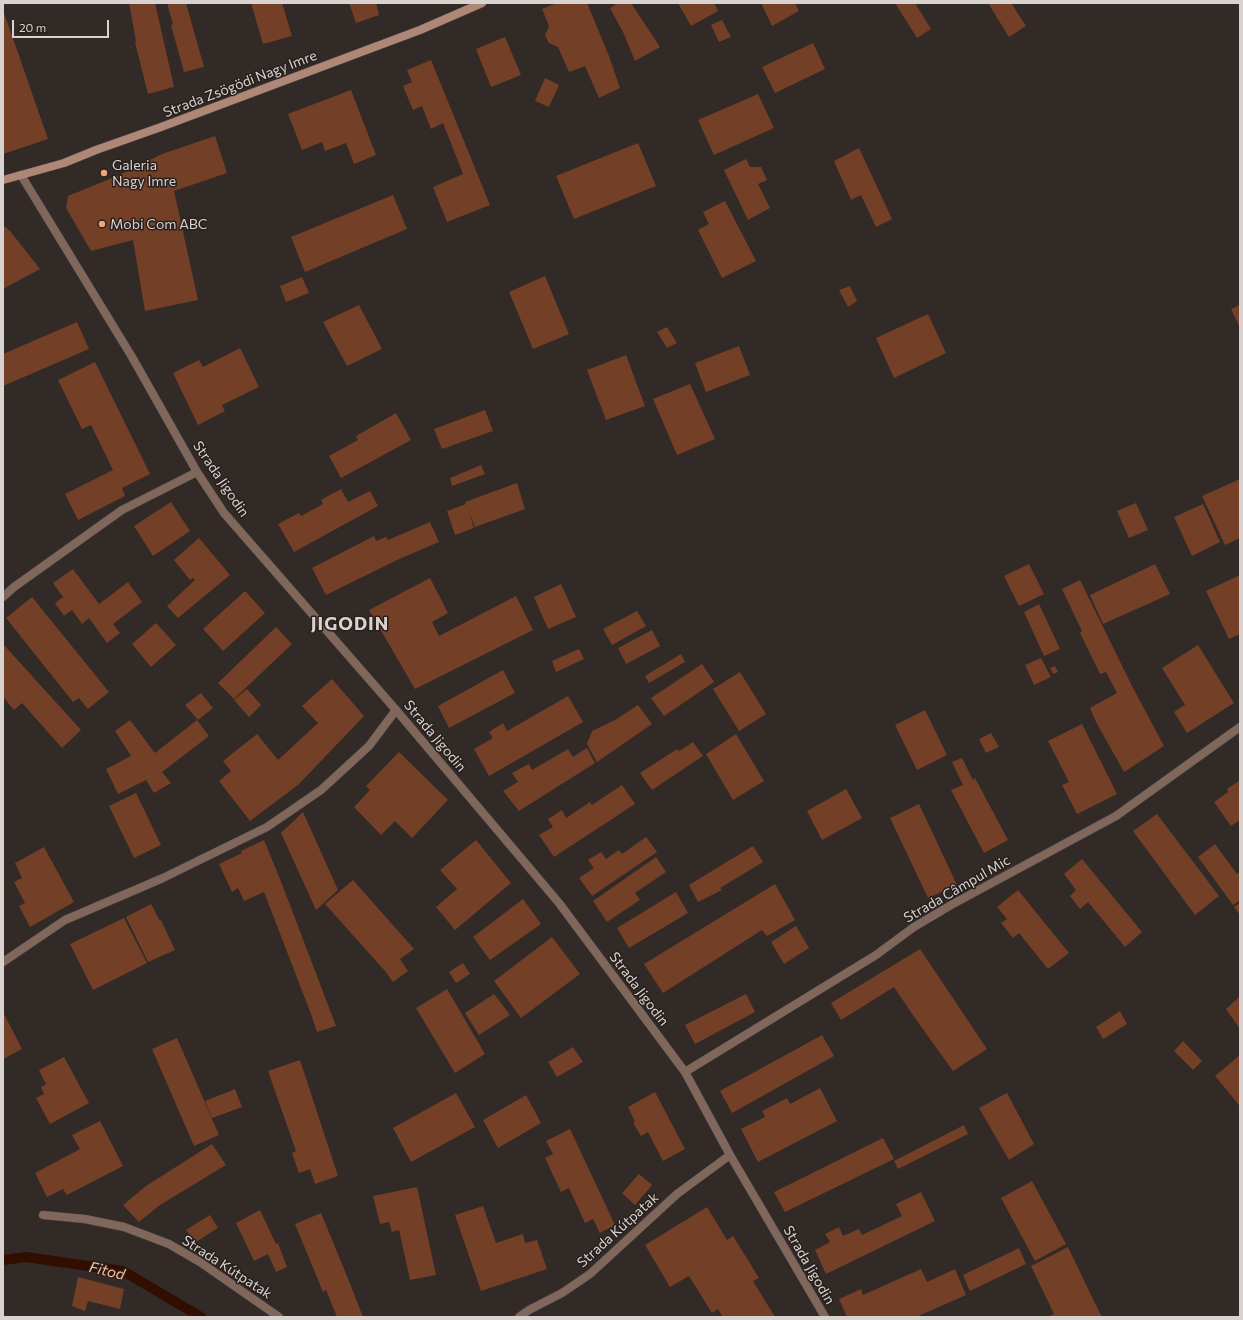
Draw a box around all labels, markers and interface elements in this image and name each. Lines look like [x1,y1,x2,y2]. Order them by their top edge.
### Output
scale bar [14,12,111,38]
text: 20 m [19,20,46,34]
street label: Strada Zsögödi Nagy Imre [161,47,319,121]
place label: Galeria Nagy Imre [112,157,176,190]
marker: Galeria Nagy Imre [99,168,109,178]
place label: Mobi Com ABC [110,216,207,232]
marker: Mobi Com ABC [97,219,107,229]
street label: Strada Jigodin [189,438,253,520]
district label: JIGODIN [311,613,389,635]
street label: Strada Jigodin [400,697,470,775]
street label: Strada Câmpul Mic [901,852,1013,926]
street label: Strada Jigodin [606,949,672,1029]
street label: Strada Kútpatak [574,1189,662,1271]
street label: Strada Jigodin [780,1223,838,1307]
street label: Strada Kútpatak [179,1232,275,1302]
water label: Fitod [87,1258,127,1284]

